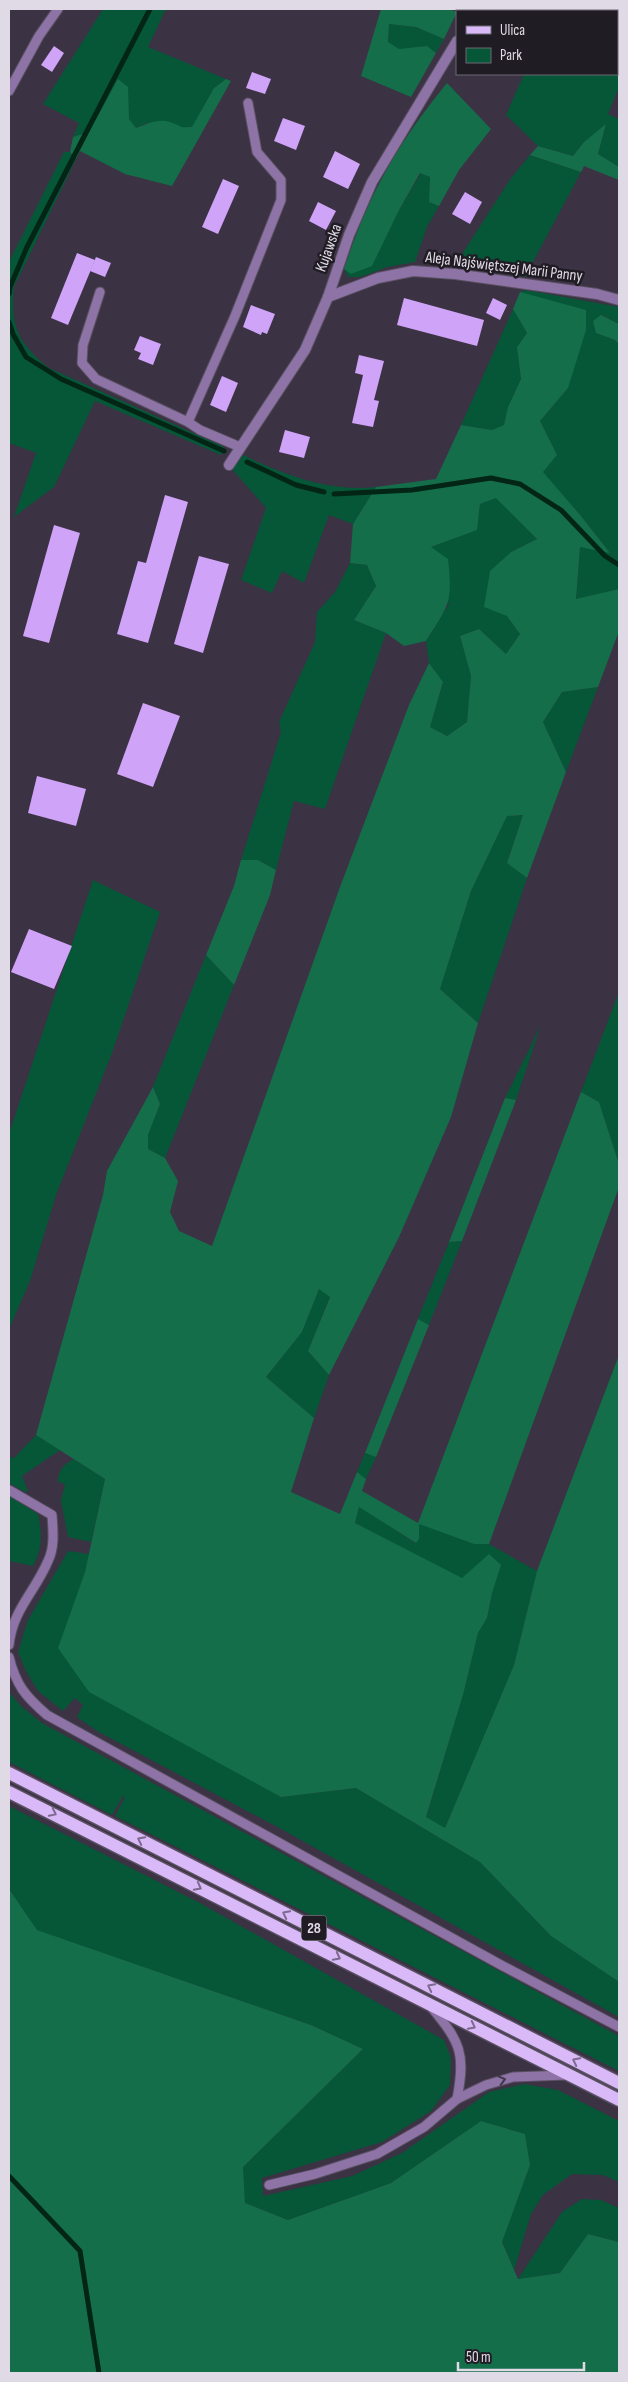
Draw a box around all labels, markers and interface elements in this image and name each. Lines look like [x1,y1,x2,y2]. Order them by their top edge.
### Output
legend [456,10,618,75]
text: Ulica [500,21,525,40]
text: Park [500,46,522,65]
street label: Kujawska [312,221,346,275]
street label: Aleja Najświętszej Marii Panny [423,248,584,286]
one-way arrow [47,1807,56,1817]
one-way arrow [137,1836,146,1847]
one-way arrow [192,1881,201,1891]
one-way arrow [282,1910,291,1920]
road number: 28 [302,1916,326,1940]
one-way arrow [331,1951,340,1961]
one-way arrow [427,1983,436,1993]
one-way arrow [467,2019,476,2029]
one-way arrow [572,2057,581,2067]
one-way arrow [497,2075,506,2086]
scale bar [458,2340,584,2372]
text: 50 m [466,2348,491,2367]

